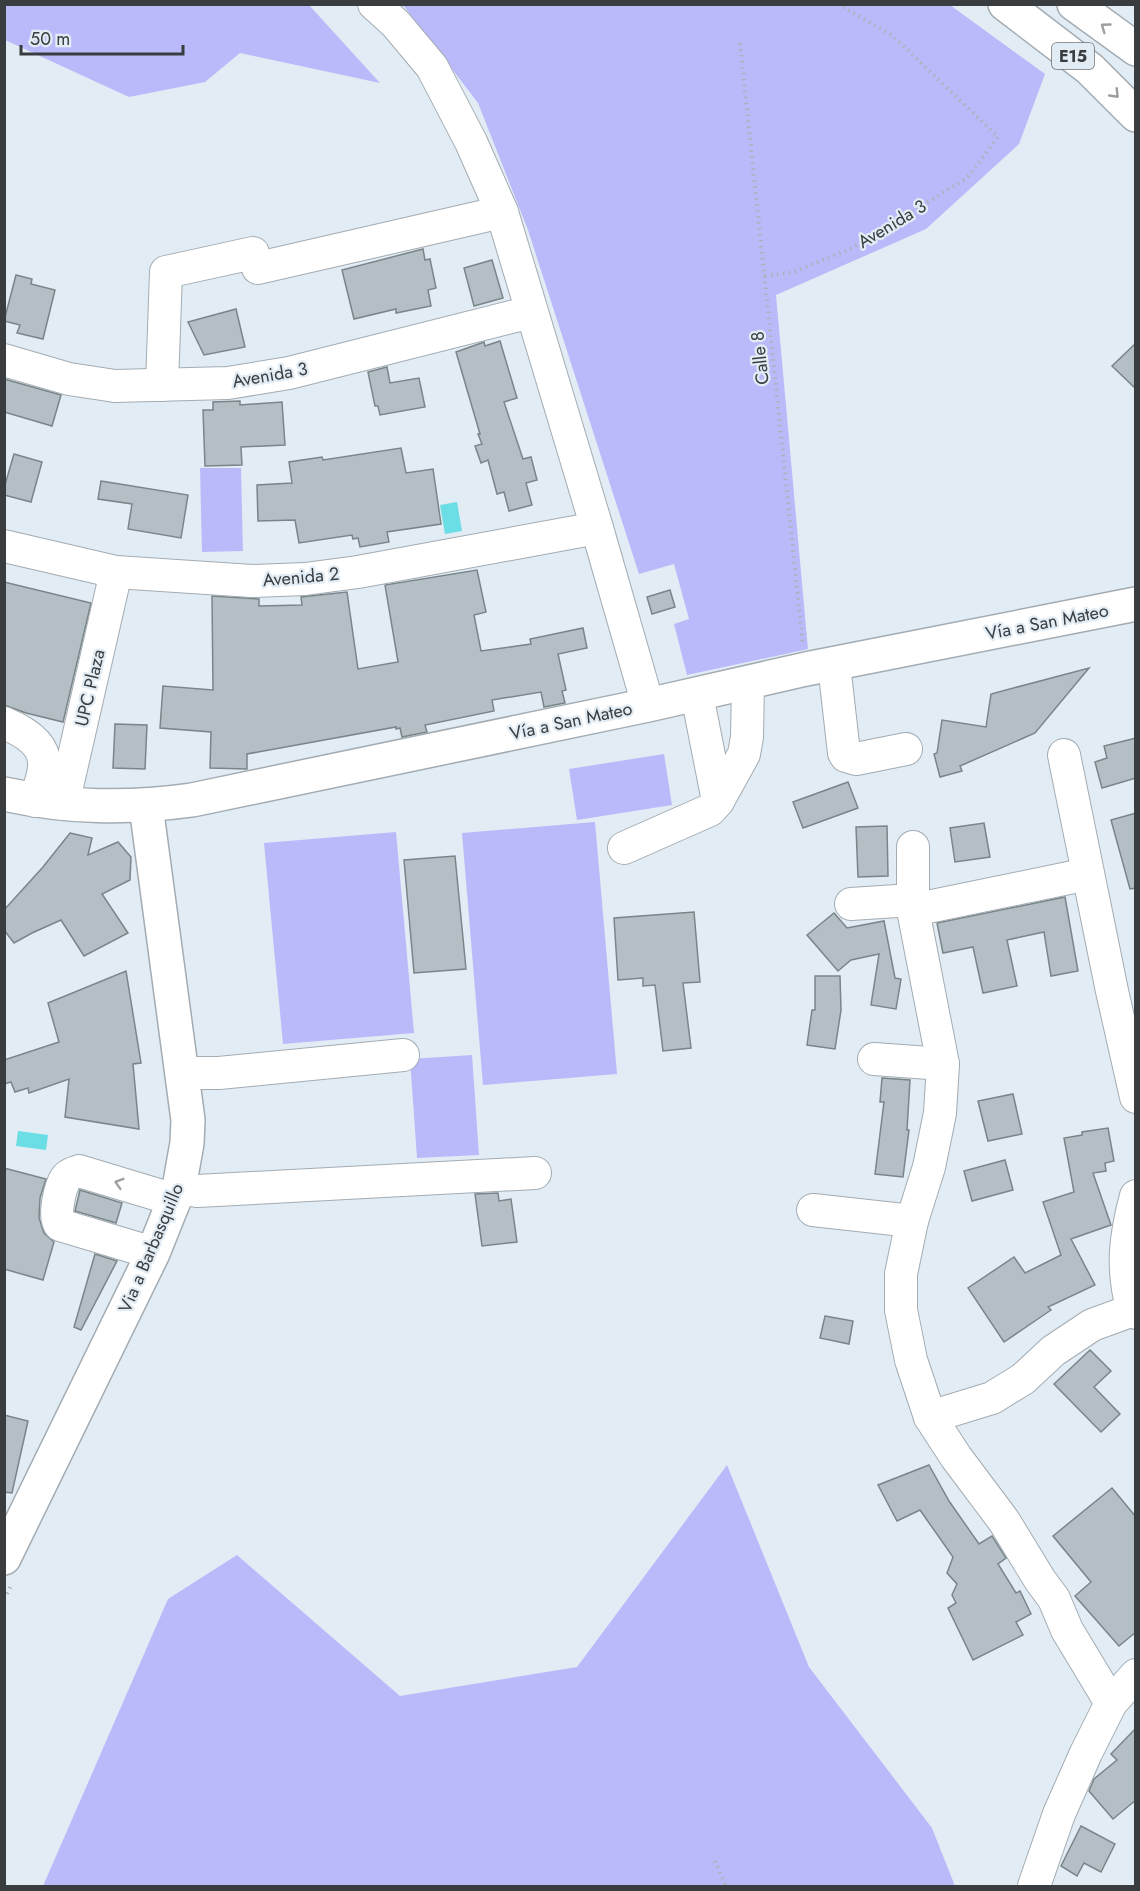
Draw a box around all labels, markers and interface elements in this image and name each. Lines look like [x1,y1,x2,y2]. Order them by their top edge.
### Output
scale bar [21,18,183,56]
one-way arrow [1100,23,1111,34]
text: 50 m [30,26,70,52]
road number: E15 [1052,43,1094,69]
one-way arrow [1108,87,1119,98]
street label: Avenida 3 [853,193,931,255]
street label: Calle 8 [744,330,776,386]
street label: Avenida 3 [230,356,310,394]
street label: Avenida 2 [262,561,340,593]
street label: Vía a San Mateo [983,597,1111,647]
street label: UPC Plaza [69,647,111,729]
street label: Vía a San Mateo [507,695,635,747]
one-way arrow [114,1178,125,1190]
street label: Via a Barbasquillo [112,1179,190,1317]

